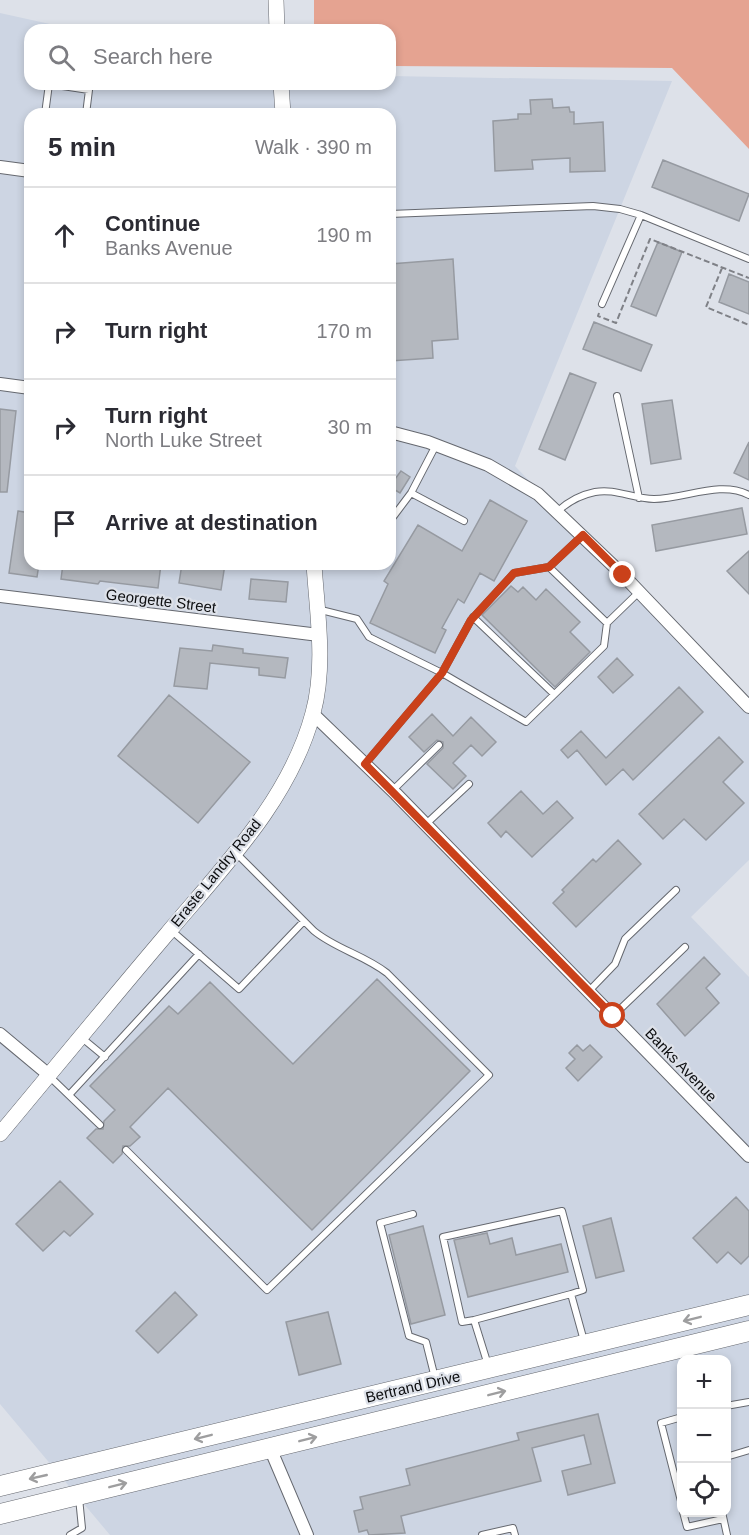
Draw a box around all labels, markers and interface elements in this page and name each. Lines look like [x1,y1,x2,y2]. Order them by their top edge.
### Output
search box [24,24,396,90]
icon: search [45,41,78,74]
text: Search here [93,44,213,69]
text: 5 min [48,132,116,162]
text: Walk · 390 m [255,136,372,158]
text: Continue [105,211,200,236]
icon: ahead [48,219,81,252]
text: 190 m [316,224,372,246]
text: Banks Avenue [105,237,233,259]
icon: right [48,315,81,348]
text: Turn right [105,318,207,343]
text: 170 m [316,320,372,342]
text: Turn right [105,403,207,428]
icon: right [48,411,81,444]
text: 30 m [328,416,372,438]
text: North Luke Street [105,429,262,451]
icon: arrive [48,507,81,540]
text: Arrive at destination [105,510,318,535]
route end [609,561,635,587]
street label: Georgette Street [105,585,218,616]
street label: Eraste Landry Road [167,815,264,930]
route start [599,1002,625,1028]
street label: Banks Avenue [642,1024,721,1105]
one-way arrow [683,1313,702,1325]
map controls [677,1355,731,1517]
button: + [677,1355,731,1409]
street label: Bertrand Drive [364,1367,462,1406]
one-way arrow [487,1386,506,1398]
button: − [677,1409,731,1463]
one-way arrow [194,1432,213,1444]
one-way arrow [298,1433,317,1445]
button: locate [677,1463,731,1517]
one-way arrow [29,1472,48,1484]
one-way arrow [108,1478,127,1490]

